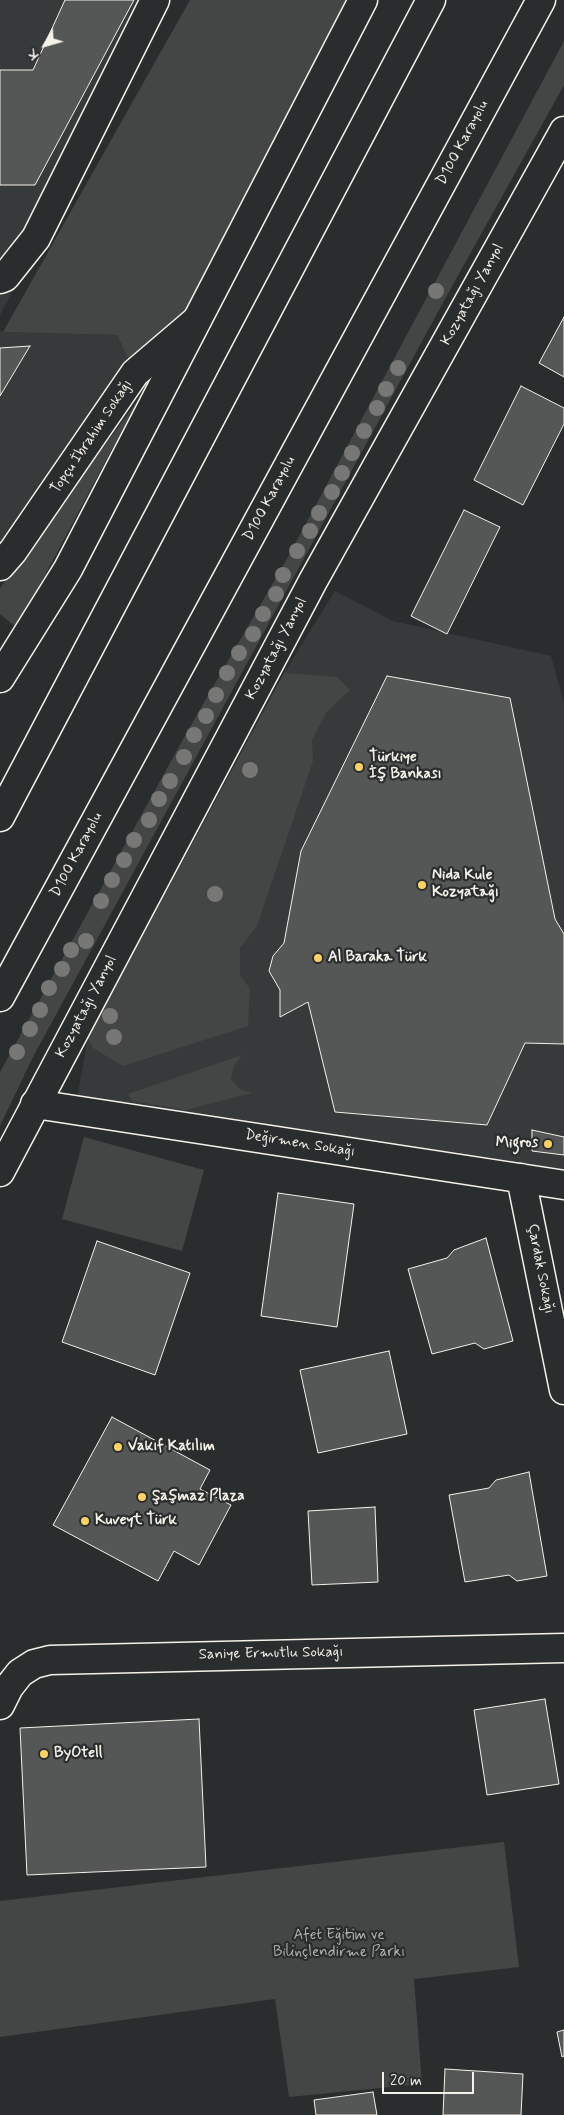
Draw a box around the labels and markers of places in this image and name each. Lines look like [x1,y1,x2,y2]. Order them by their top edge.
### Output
place label: Türkiye İş Bankası [369,749,442,784]
marker: Türkiye İş Bankası [353,761,365,773]
place label: Nida Kule Kozyatağı [432,867,499,902]
marker: Nida Kule Kozyatağı [416,879,428,891]
place label: Al Baraka Türk [328,949,427,967]
marker: Al Baraka Türk [312,952,324,964]
place label: Migros [496,1135,538,1153]
marker: Migros [542,1138,554,1150]
place label: Vakıf Katılım [128,1438,215,1456]
marker: Vakıf Katılım [112,1441,124,1453]
place label: Şaşmaz Plaza [152,1488,245,1506]
marker: Şaşmaz Plaza [136,1491,148,1503]
place label: Kuveyt Türk [95,1512,177,1530]
marker: Kuveyt Türk [79,1515,91,1527]
place label: ByOtell [54,1745,102,1763]
marker: ByOtell [38,1748,50,1760]

